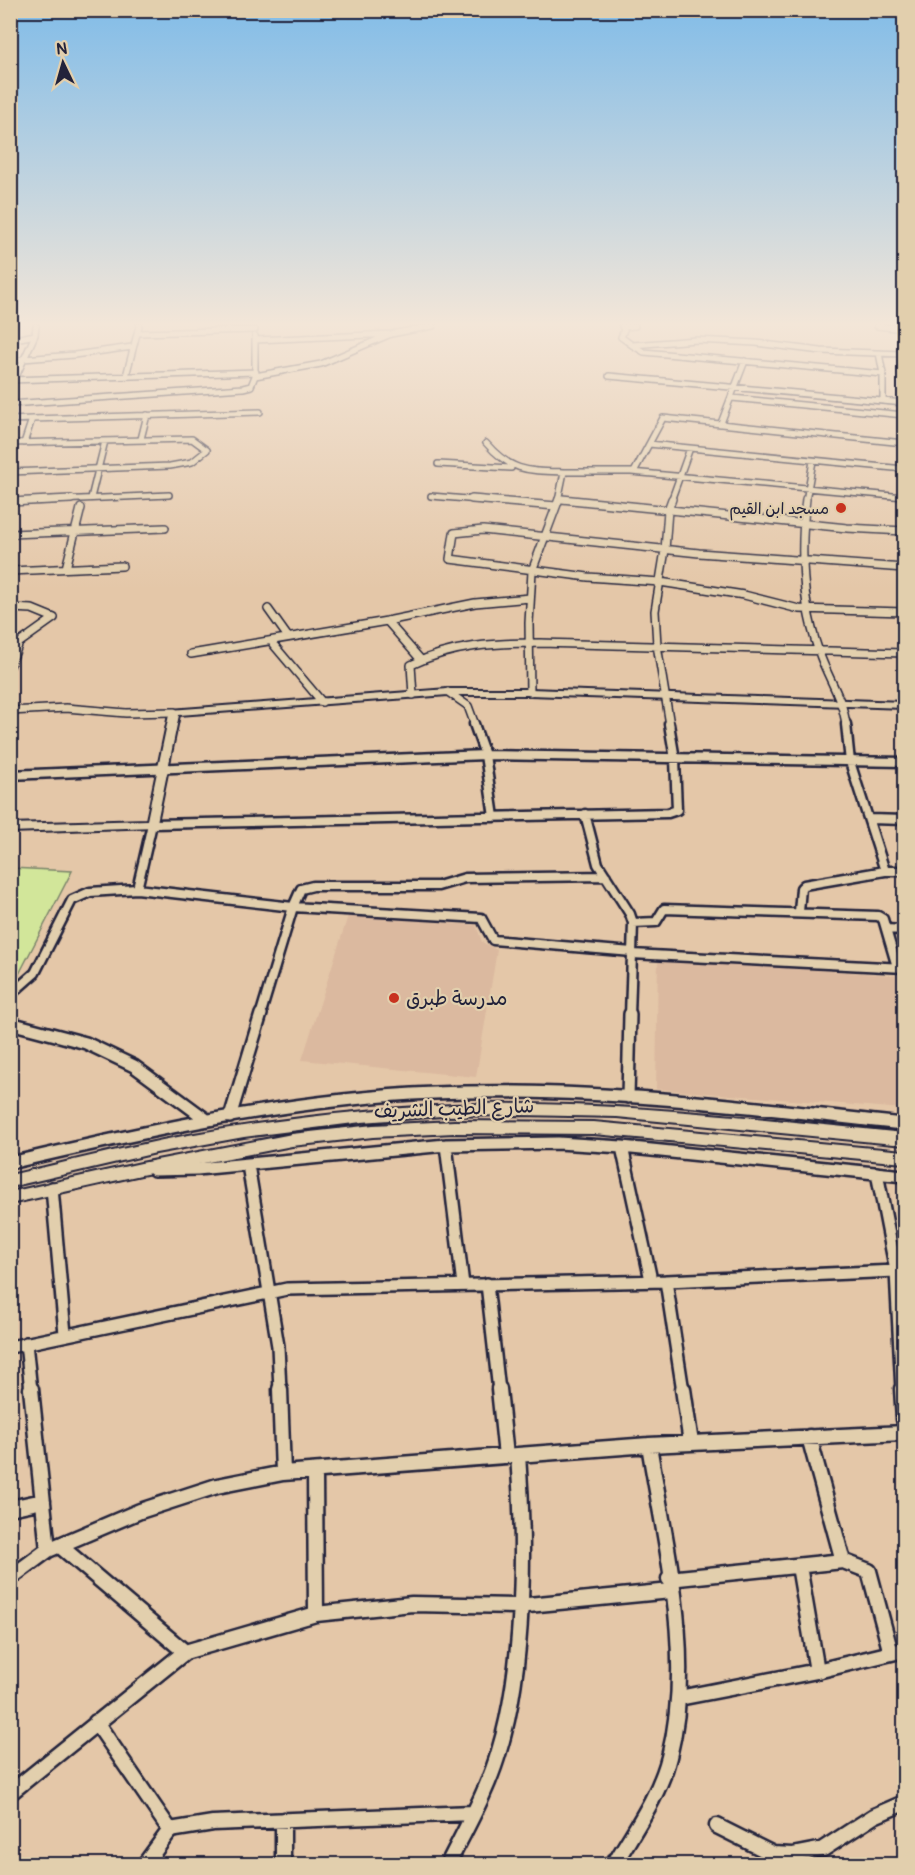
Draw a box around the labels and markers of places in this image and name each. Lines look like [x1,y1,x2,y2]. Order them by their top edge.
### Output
place label: مسجد ابن القيم [729,499,829,521]
marker: مسجد ابن القيم [834,501,848,515]
place label: مدرسة طبرق [406,986,508,1011]
marker: مدرسة طبرق [387,991,401,1005]

